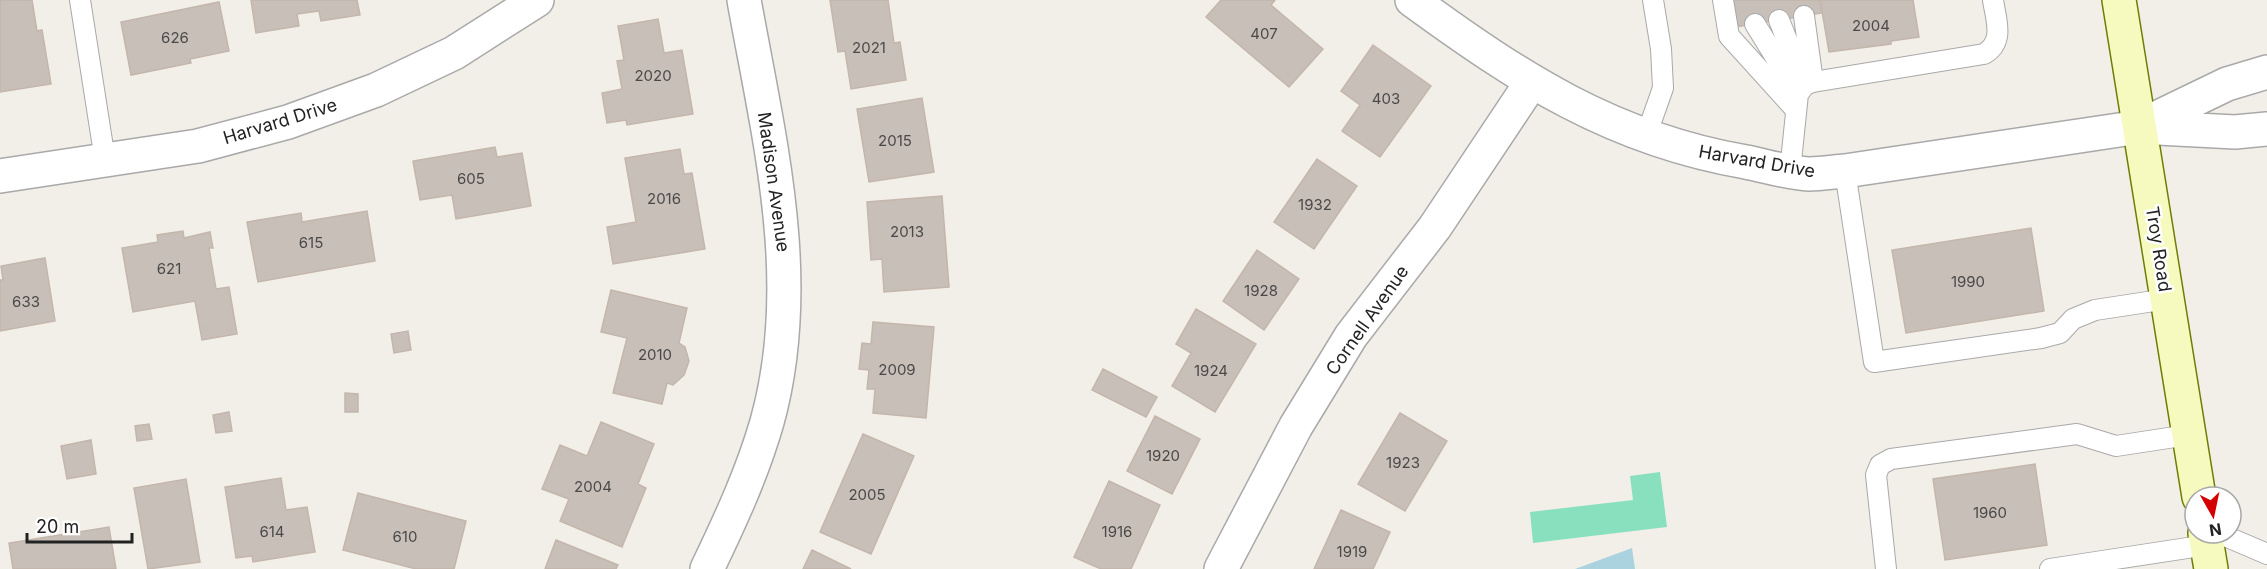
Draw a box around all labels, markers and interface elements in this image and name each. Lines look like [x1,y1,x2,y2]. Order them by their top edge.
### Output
house number: 2004 [1852,16,1890,35]
house number: 407 [1250,24,1278,43]
house number: 626 [161,28,189,47]
house number: 2021 [852,38,886,57]
house number: 2020 [634,66,672,85]
house number: 403 [1372,89,1400,108]
street label: Harvard Drive [221,94,339,148]
street label: Madison Avenue [754,111,794,253]
house number: 2015 [878,131,912,150]
street label: Harvard Drive [1697,140,1817,182]
house number: 605 [457,169,485,188]
house number: 2016 [647,189,681,208]
house number: 1932 [1298,195,1332,214]
street label: Troy Road [2142,205,2176,293]
house number: 2013 [890,222,924,241]
house number: 615 [299,233,323,252]
house number: 621 [157,259,181,278]
street label: Cornell Avenue [1321,261,1413,379]
house number: 1990 [1951,272,1985,291]
house number: 1928 [1244,281,1278,300]
house number: 633 [12,292,40,311]
house number: 2010 [638,345,672,364]
house number: 2009 [878,360,916,379]
house number: 1924 [1194,361,1228,380]
house number: 1920 [1146,446,1180,465]
house number: 1923 [1386,453,1420,472]
house number: 2004 [574,477,612,496]
house number: 2005 [848,485,886,504]
north arrow [2183,485,2243,545]
house number: 1960 [1973,503,2007,522]
scale bar [27,506,132,544]
text: 20 m [36,516,79,537]
text: N [2208,519,2223,541]
house number: 614 [259,522,285,541]
house number: 1916 [1102,522,1132,541]
house number: 610 [393,527,417,546]
house number: 1919 [1337,542,1367,561]

